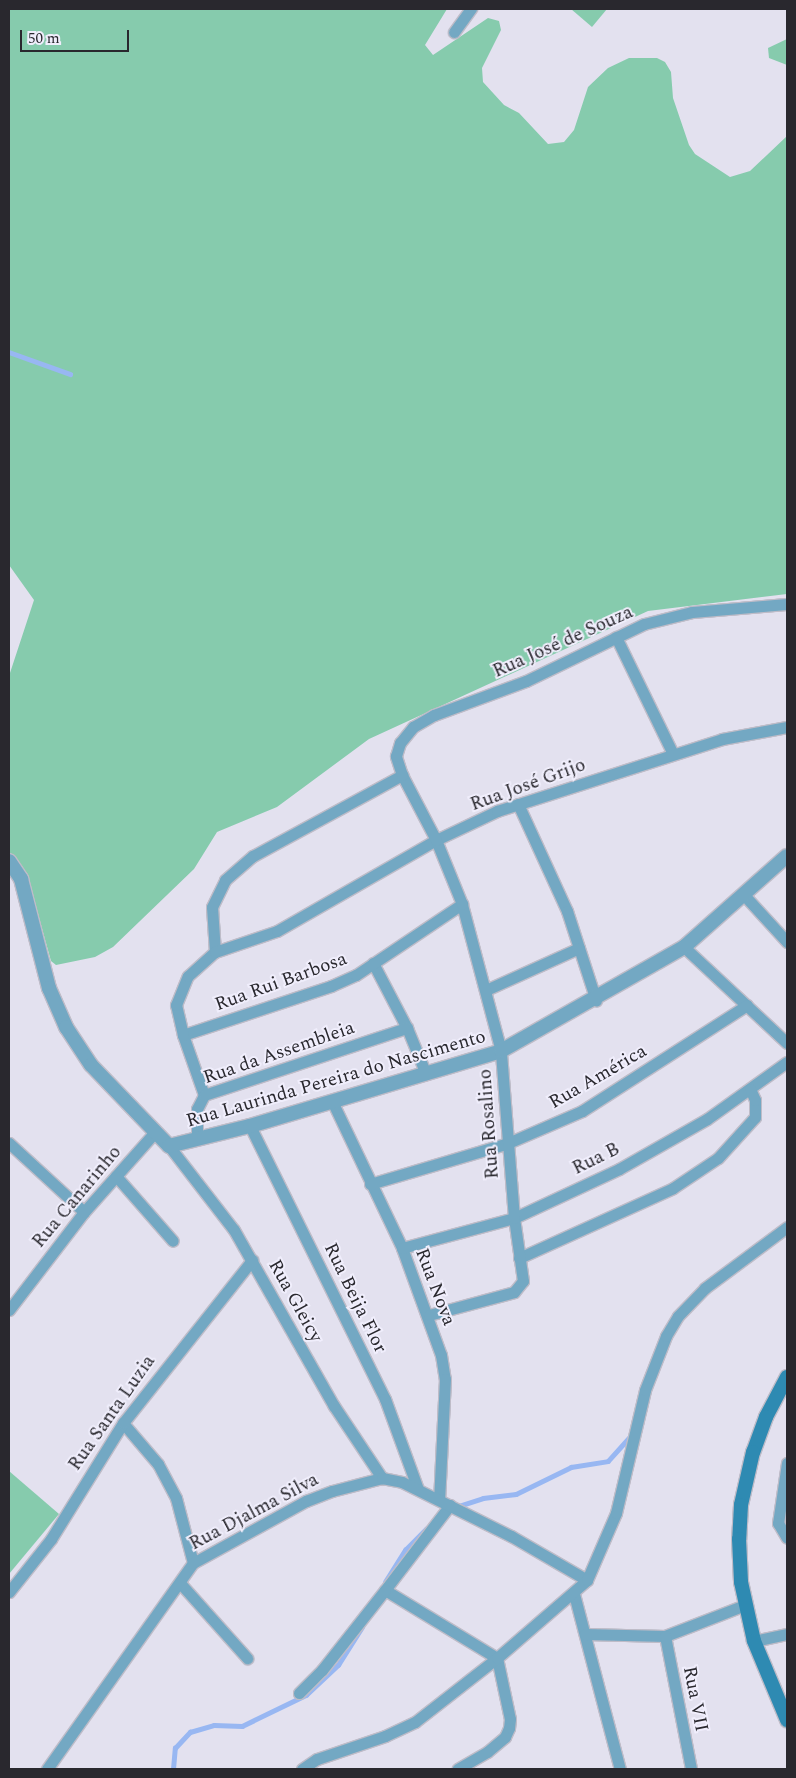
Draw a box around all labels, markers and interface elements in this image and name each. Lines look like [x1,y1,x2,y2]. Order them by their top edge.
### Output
scale bar [22,20,131,52]
text: 50 m [28,27,60,50]
street label: Rua José de Souza [489,601,637,683]
street label: Rua José Grijo [467,754,589,816]
street label: Rua Rui Barbosa [212,948,350,1016]
street label: Rua da Assembleia [200,1016,358,1090]
street label: Rua Laurinda Pereira do Nascimento [184,1025,488,1133]
street label: Rua América [545,1040,651,1114]
street label: Rua Rosalino [474,1068,504,1180]
street label: Rua B [569,1138,623,1180]
street label: Rua Canarinho [28,1141,126,1253]
street label: Rua Beija Flor [319,1239,391,1357]
street label: Rua Nova [410,1245,460,1329]
street label: Rua Gleicy [263,1256,327,1346]
street label: Rua Santa Luzia [64,1351,160,1475]
street label: Rua Djalma Silva [185,1468,323,1556]
street label: Rua VII [677,1664,713,1734]

